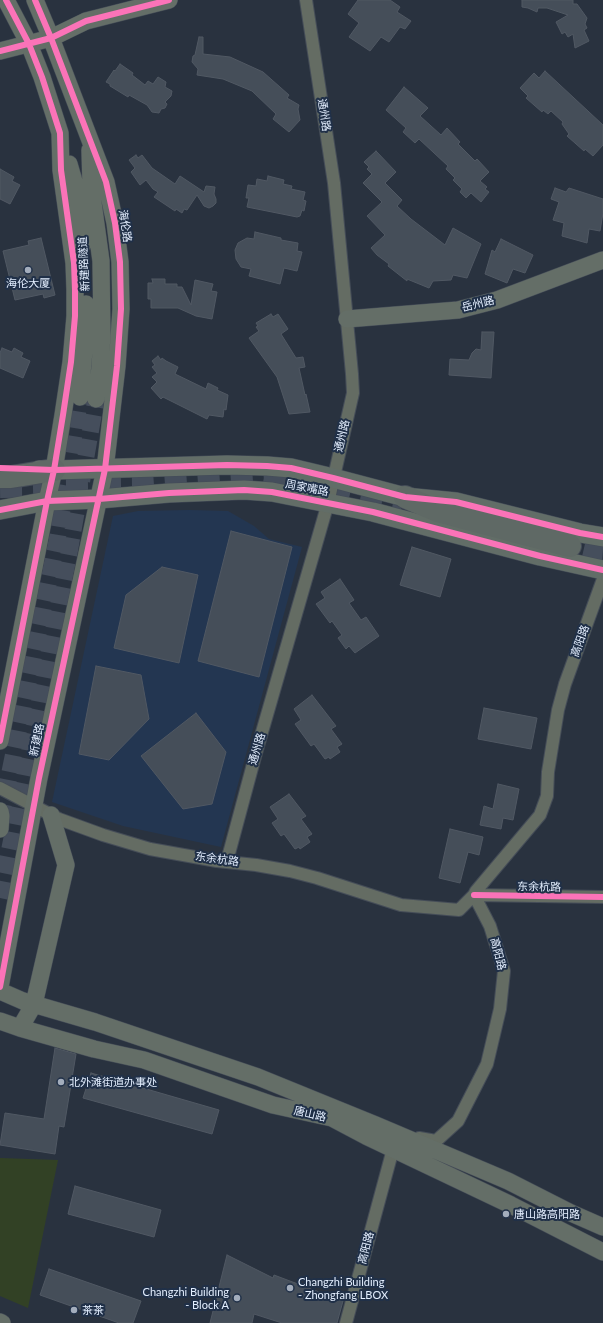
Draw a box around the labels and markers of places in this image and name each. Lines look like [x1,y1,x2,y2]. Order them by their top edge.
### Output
marker: 海伦大厦 [23,265,33,275]
place label: 海伦大厦 [6,276,50,290]
place label: 北外滩街道办事处 [69,1075,157,1089]
marker: 北外滩街道办事处 [56,1077,66,1087]
place label: 唐山路高阳路 [514,1207,580,1221]
marker: 唐山路高阳路 [501,1209,511,1219]
place label: Changzhi Building - Zhongfang LBOX [298,1275,388,1301]
marker: Changzhi Building - Zhongfang LBOX [285,1283,295,1293]
place label: Changzhi Building - Block A [143,1285,229,1311]
marker: Changzhi Building - Block A [232,1293,242,1303]
place label: 茶茶 [82,1303,104,1317]
marker: 茶茶 [69,1305,79,1315]

